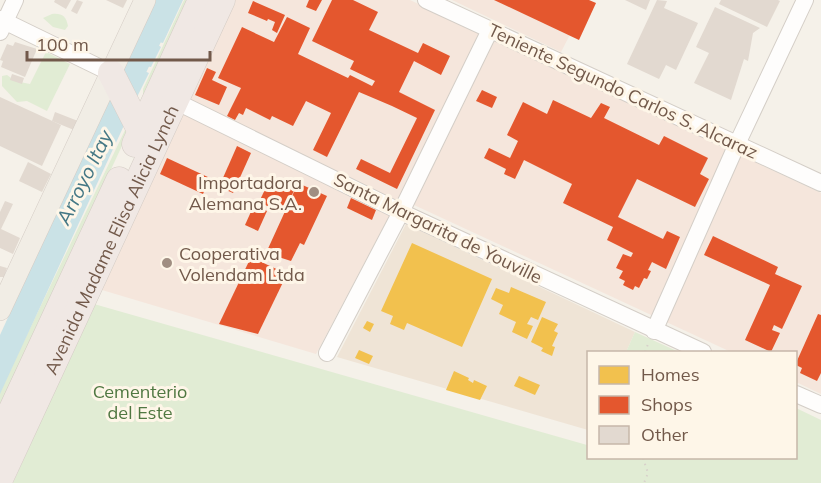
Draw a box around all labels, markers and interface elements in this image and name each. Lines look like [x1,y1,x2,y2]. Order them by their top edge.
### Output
street label: Teniente Segundo Carlos S. Alcaraz [485,18,761,164]
scale bar [27,24,210,62]
text: 100 m [36,33,89,56]
street label: Avenida Madame Elisa Alicia Lynch [39,101,183,378]
water label: Arroyo Itay [50,124,118,229]
street label: Santa Margarita de Youville [330,167,546,289]
place label: Importadora Alemana S.A. [189,171,302,215]
marker: Importadora Alemana S.A. [307,185,321,199]
place label: Cooperativa Volendam Ltda [179,242,305,286]
marker: Cooperativa Volendam Ltda [160,256,174,270]
legend [587,351,797,459]
text: Homes [641,363,700,386]
park label: Cementerio del Este [93,380,187,424]
text: Shops [641,393,693,416]
text: Other [641,423,689,446]

